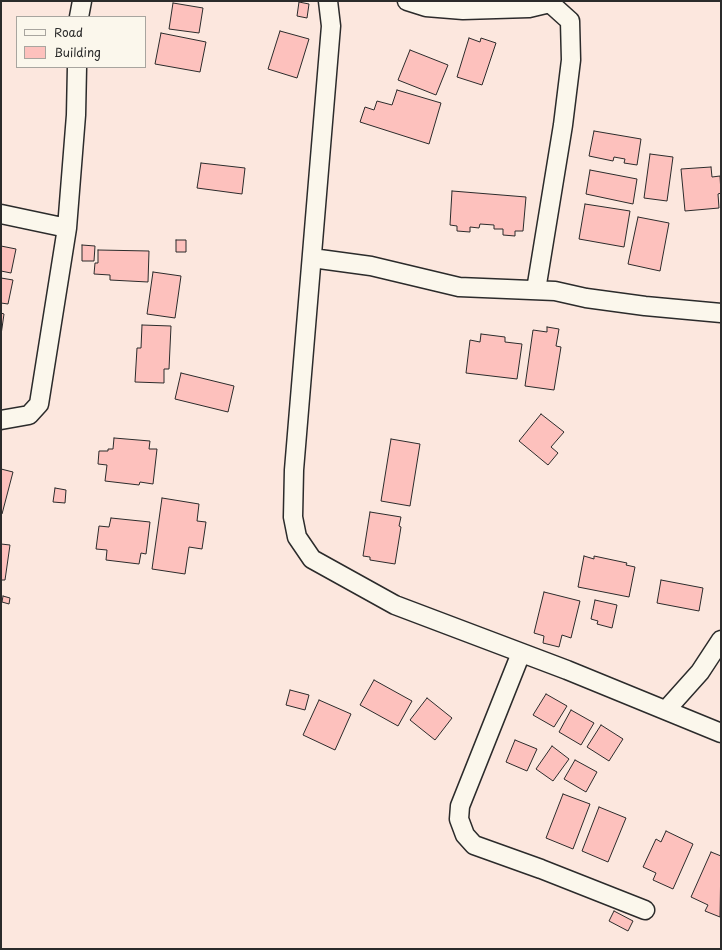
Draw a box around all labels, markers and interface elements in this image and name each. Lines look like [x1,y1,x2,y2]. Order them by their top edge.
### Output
legend [16,16,146,68]
text: Road [54,23,83,41]
text: Building [54,43,101,61]

